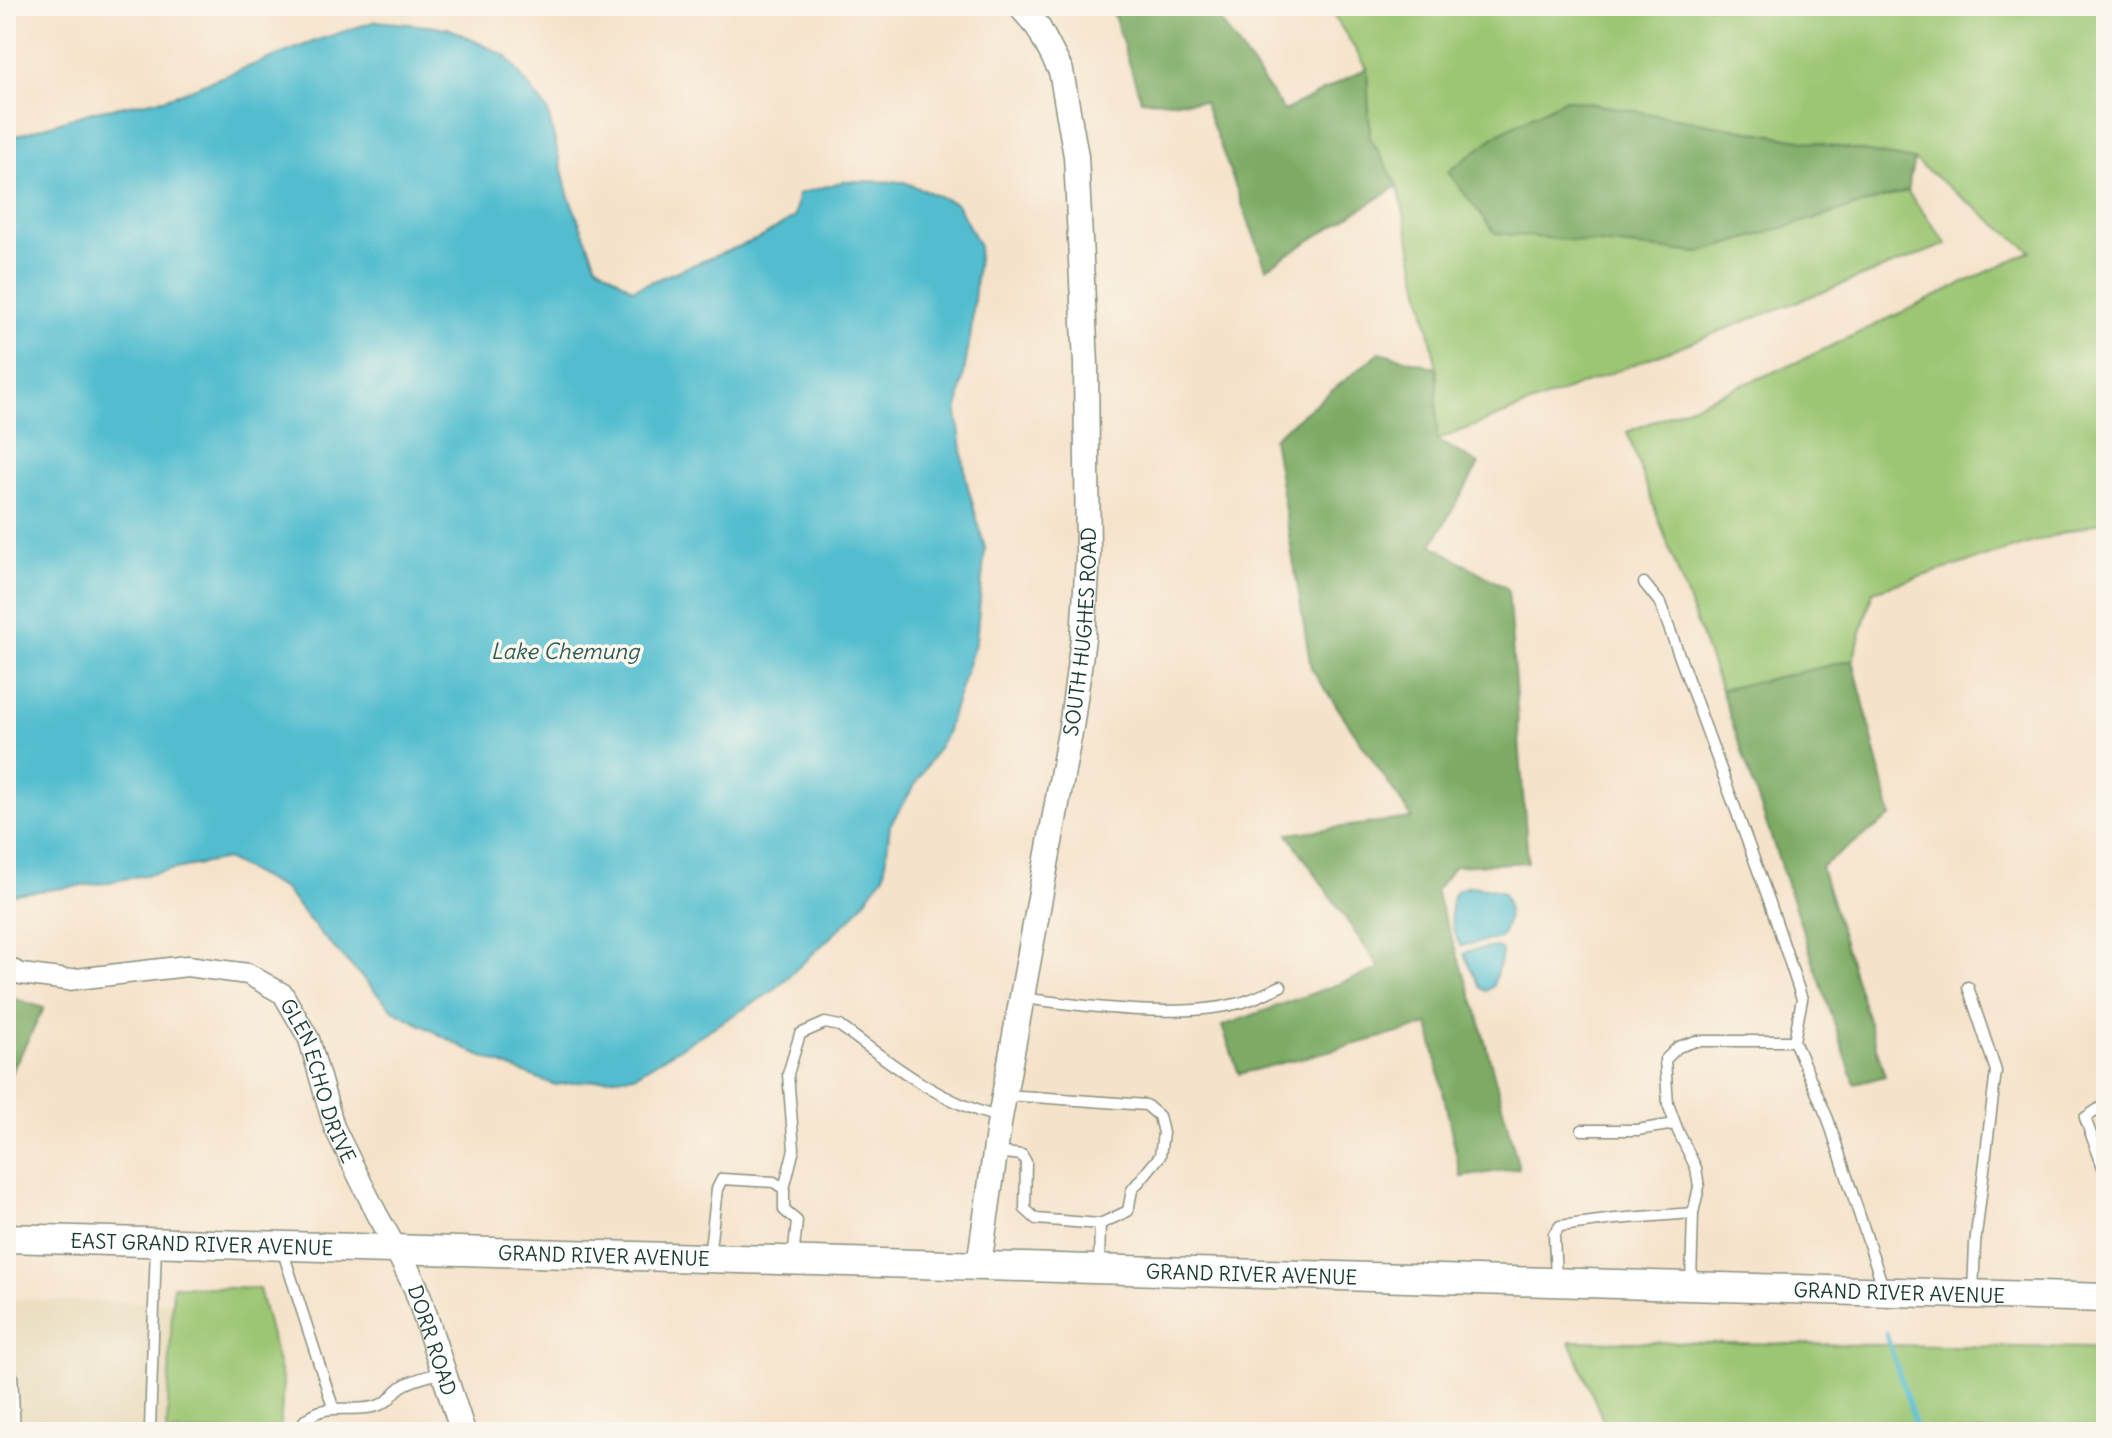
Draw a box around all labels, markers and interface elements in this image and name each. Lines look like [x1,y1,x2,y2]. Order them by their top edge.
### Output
street label: SOUTH HUGHES ROAD [1057,527,1101,738]
water label: Lake Chemung [491,637,641,665]
street label: GLEN ECHO DRIVE [276,994,362,1167]
street label: EAST GRAND RIVER AVENUE [70,1227,334,1260]
street label: GRAND RIVER AVENUE [498,1240,710,1271]
street label: GRAND RIVER AVENUE [1145,1258,1358,1289]
street label: GRAND RIVER AVENUE [1793,1277,2005,1308]
street label: DORR ROAD [403,1282,463,1399]

